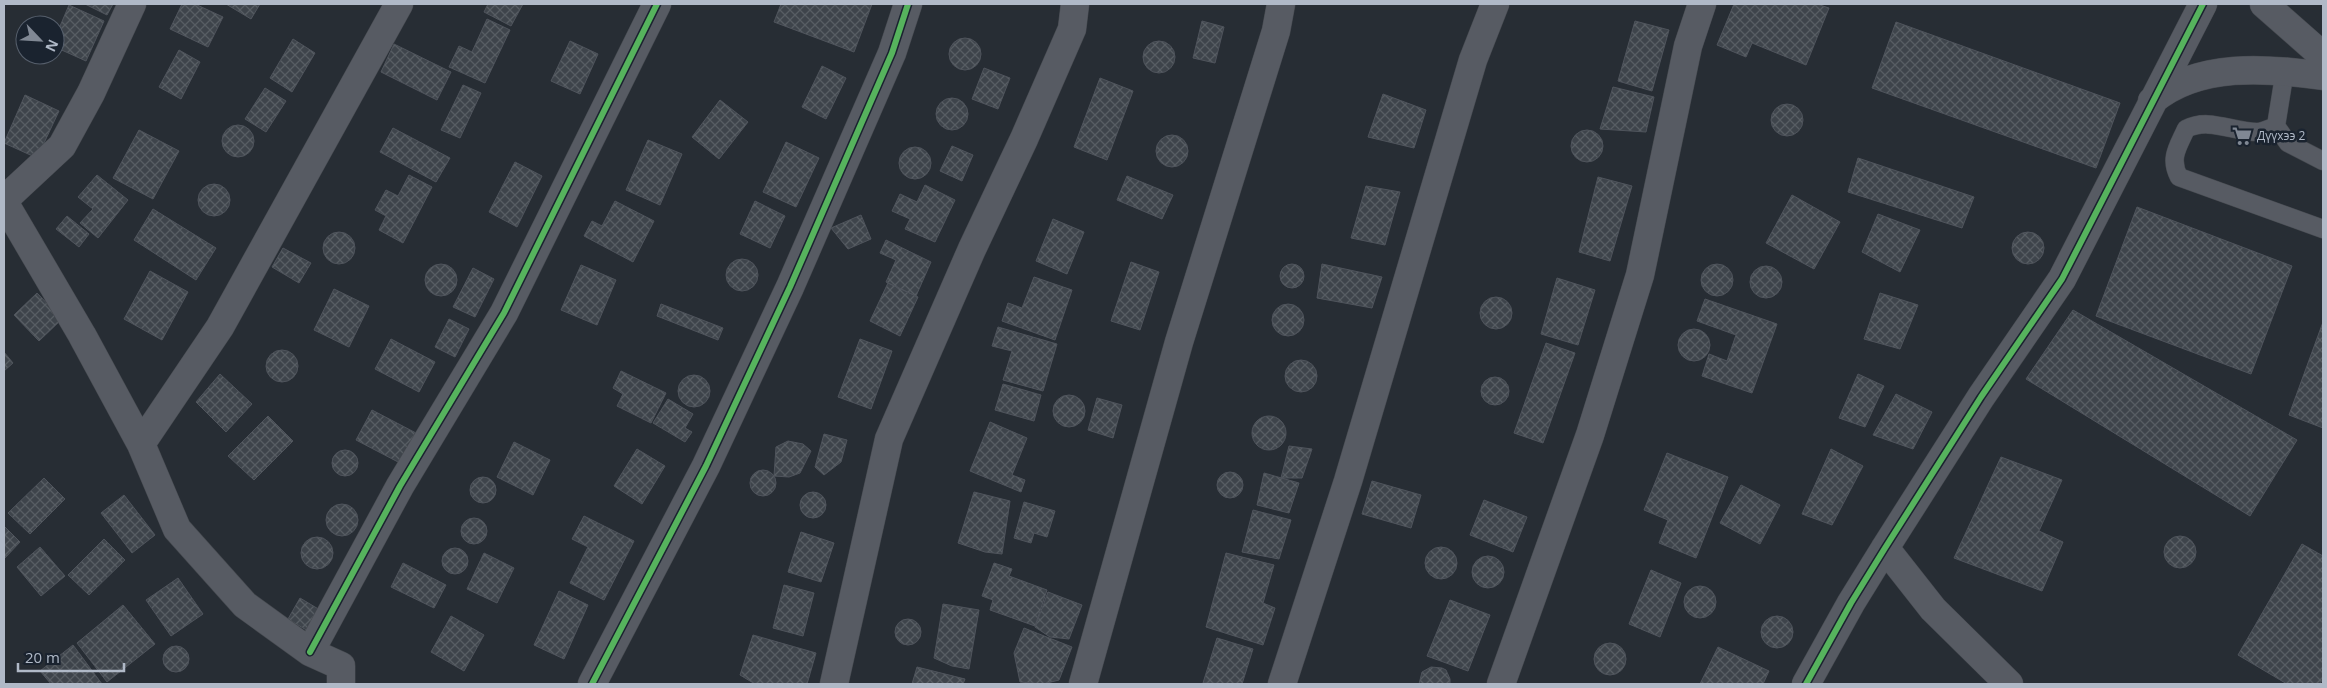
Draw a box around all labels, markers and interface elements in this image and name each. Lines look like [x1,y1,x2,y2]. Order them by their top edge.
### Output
north arrow [15,15,65,65]
text: N [41,37,63,55]
supermarket icon: Дүүхээ 2 [2231,125,2253,147]
place label: Дүүхээ 2 [2257,127,2305,144]
scale bar [18,640,124,672]
text: 20 m [25,647,60,667]

